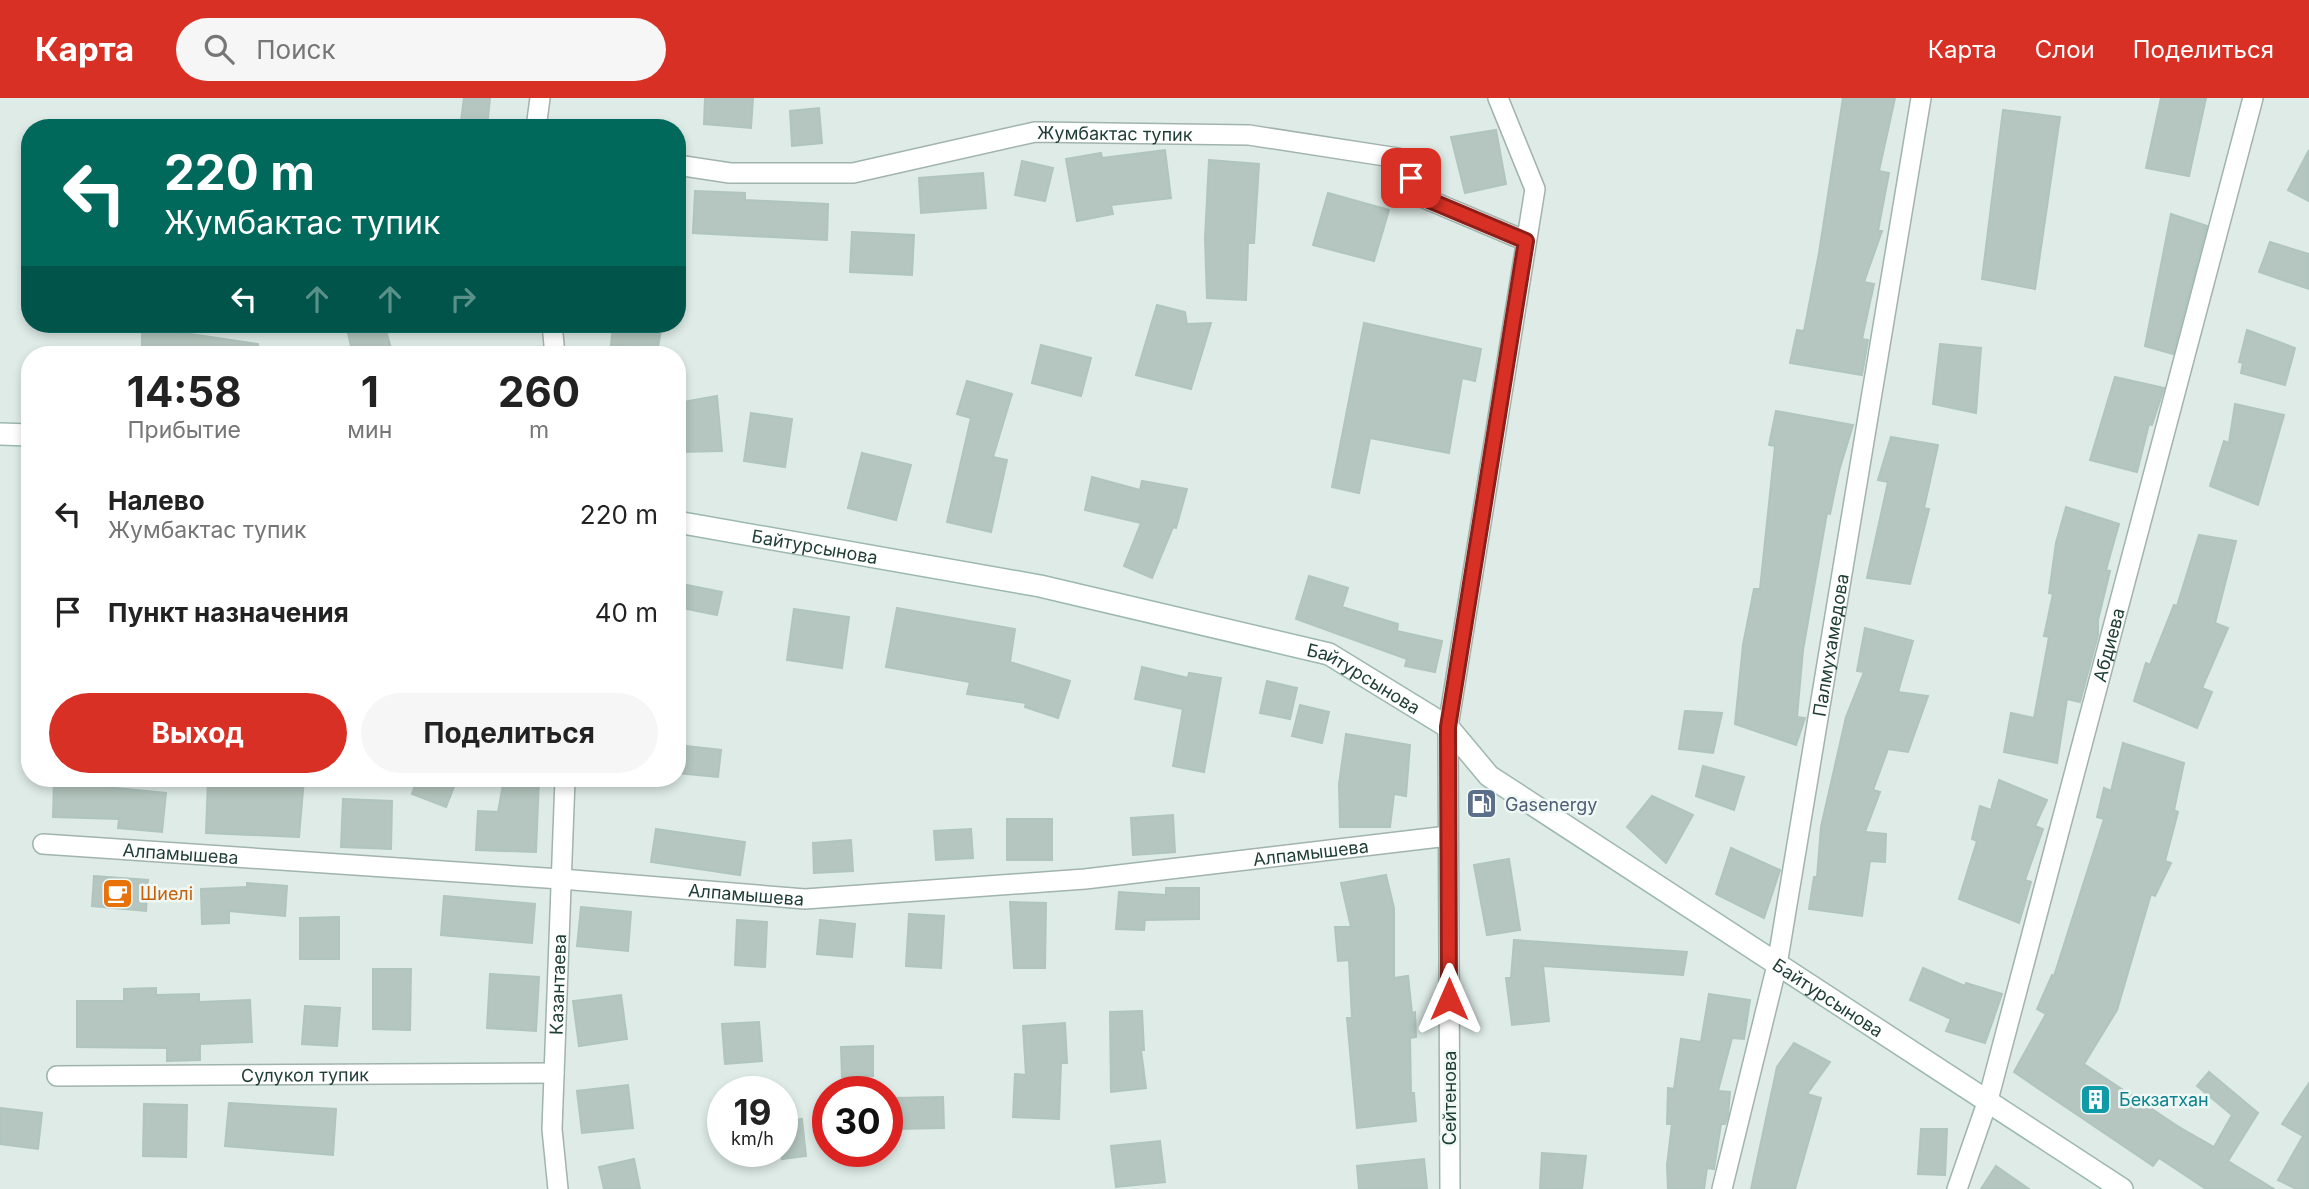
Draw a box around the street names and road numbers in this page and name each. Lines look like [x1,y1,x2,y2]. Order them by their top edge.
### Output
street label: Жумбактас тупик [1037,122,1193,145]
street label: Байтурсынова [750,525,879,568]
street label: Палмухамедова [1808,572,1852,718]
street label: Абдиева [2089,606,2128,684]
street label: Байтурсынова [1305,639,1424,718]
street label: Алпамышева [1252,835,1370,870]
street label: Алпамышева [122,839,239,868]
street label: Алпамышева [687,879,805,909]
street label: Казантаева [545,933,570,1035]
street label: Байтурсынова [1769,954,1887,1041]
street label: Сейтенова [1439,1051,1460,1145]
street label: Сулукол тупик [241,1064,369,1085]

